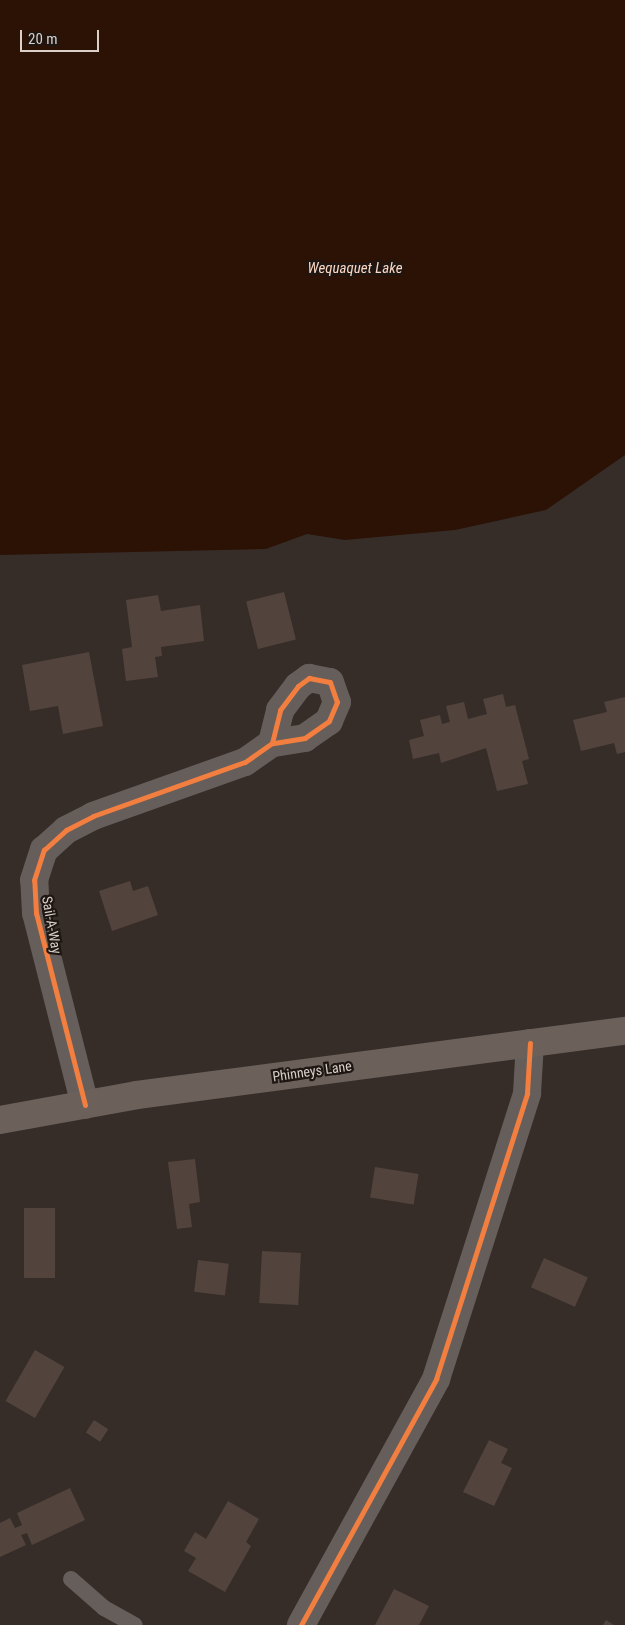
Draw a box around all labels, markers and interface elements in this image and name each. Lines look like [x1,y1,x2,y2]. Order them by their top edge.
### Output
scale bar [22,20,101,52]
text: 20 m [28,30,58,48]
water label: Wequaquet Lake [308,260,402,278]
street label: Sail-A-Way [39,895,65,955]
street label: Phinneys Lane [271,1057,353,1085]

